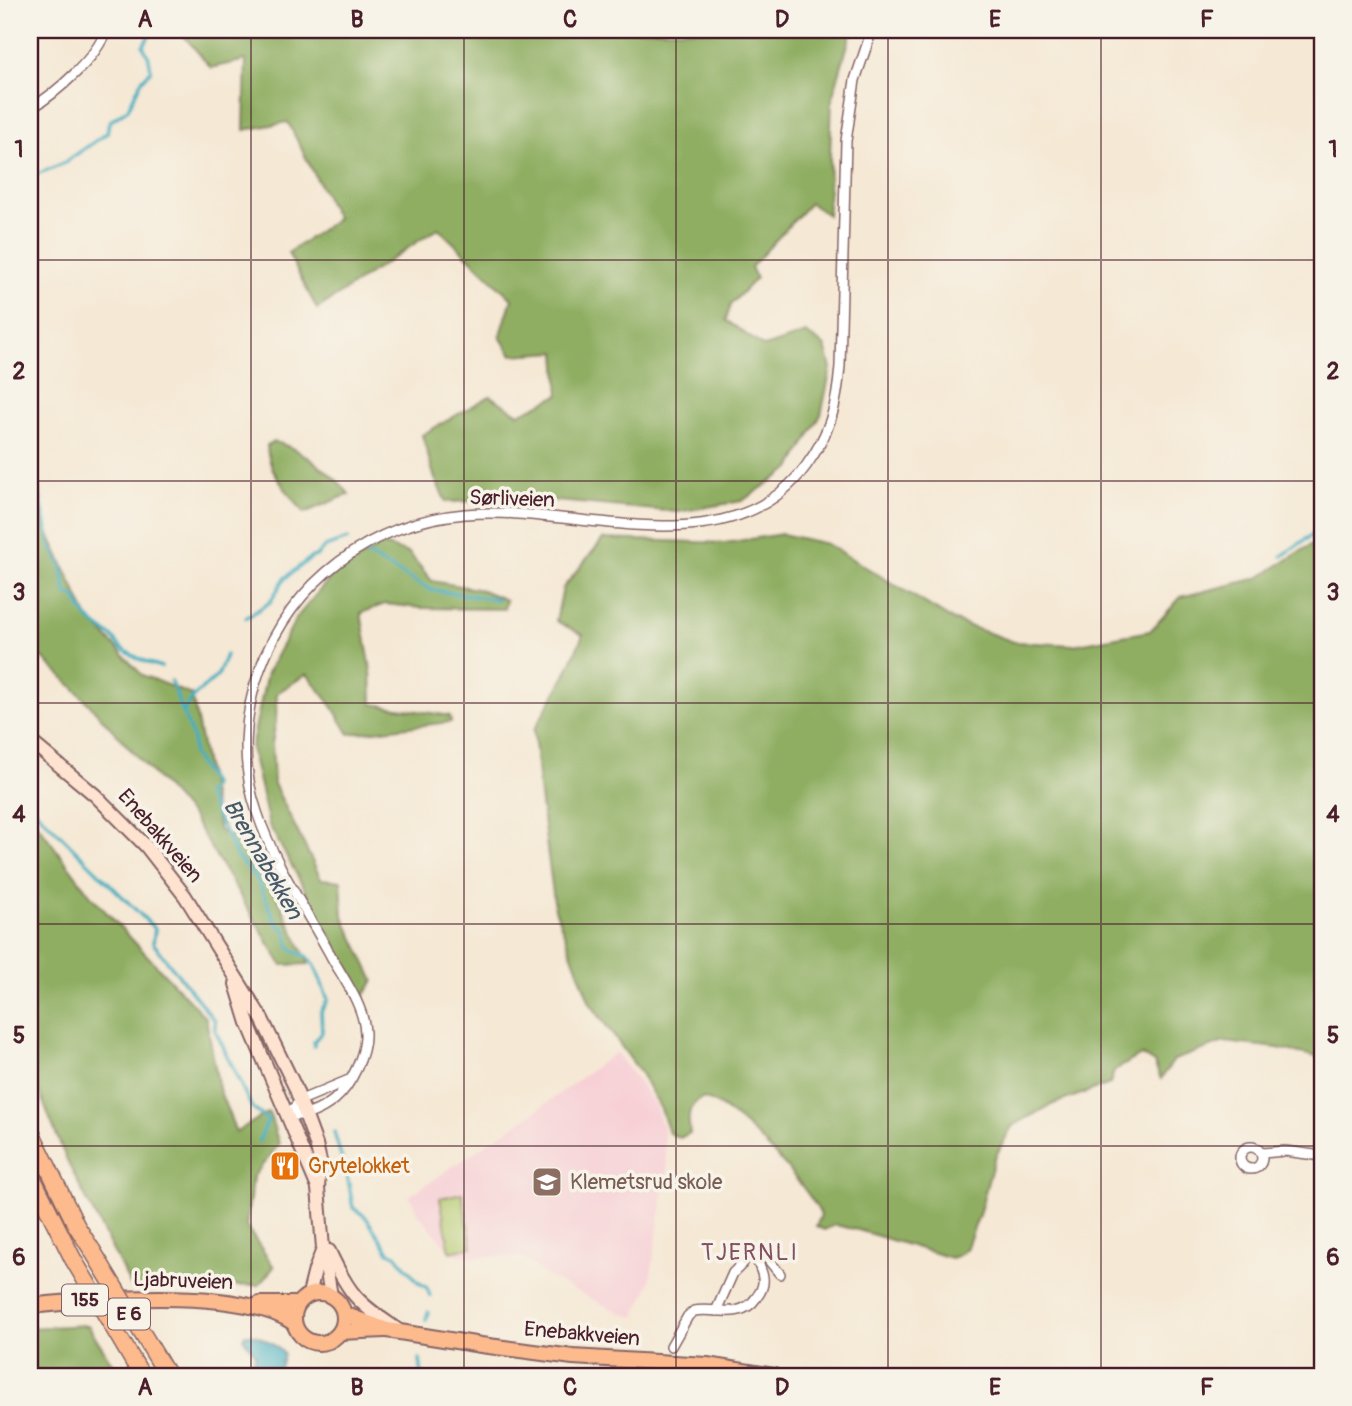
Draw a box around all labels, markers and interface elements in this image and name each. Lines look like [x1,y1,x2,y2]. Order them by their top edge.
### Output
text: A [138,5,153,34]
text: B [350,5,364,34]
text: C [563,5,577,34]
text: D [775,5,789,34]
text: E [989,5,1001,34]
text: F [1200,5,1214,34]
text: 1 [15,135,24,164]
text: 1 [1329,135,1338,164]
text: 2 [13,357,26,386]
text: 2 [1327,357,1340,386]
street label: Sørliveien [469,484,555,514]
text: 3 [13,578,25,607]
text: 3 [1327,578,1339,607]
street label: Enebakkveien [112,783,208,889]
water label: Brennabekken [217,794,310,925]
text: 4 [12,800,26,829]
text: 4 [1326,800,1340,829]
text: 5 [13,1021,25,1050]
text: 5 [1327,1021,1339,1050]
restaurant icon: Grytelokket [268,1149,302,1183]
place label: Grytelokket [308,1153,410,1180]
school or university icon: Klemetsrud skole [530,1165,564,1199]
place label: Klemetsrud skole [570,1169,723,1196]
district label: TJERNLI [701,1238,799,1267]
text: 6 [12,1243,26,1272]
text: 6 [1326,1243,1340,1272]
street label: Ljabruveien [132,1266,234,1296]
road number: 155 [62,1284,108,1316]
road number: E 6 [108,1298,150,1330]
street label: Enebakkveien [523,1315,641,1353]
text: A [138,1373,153,1402]
text: B [350,1373,364,1402]
text: C [563,1373,577,1402]
text: D [775,1373,789,1402]
text: E [989,1373,1001,1402]
text: F [1200,1373,1214,1402]

